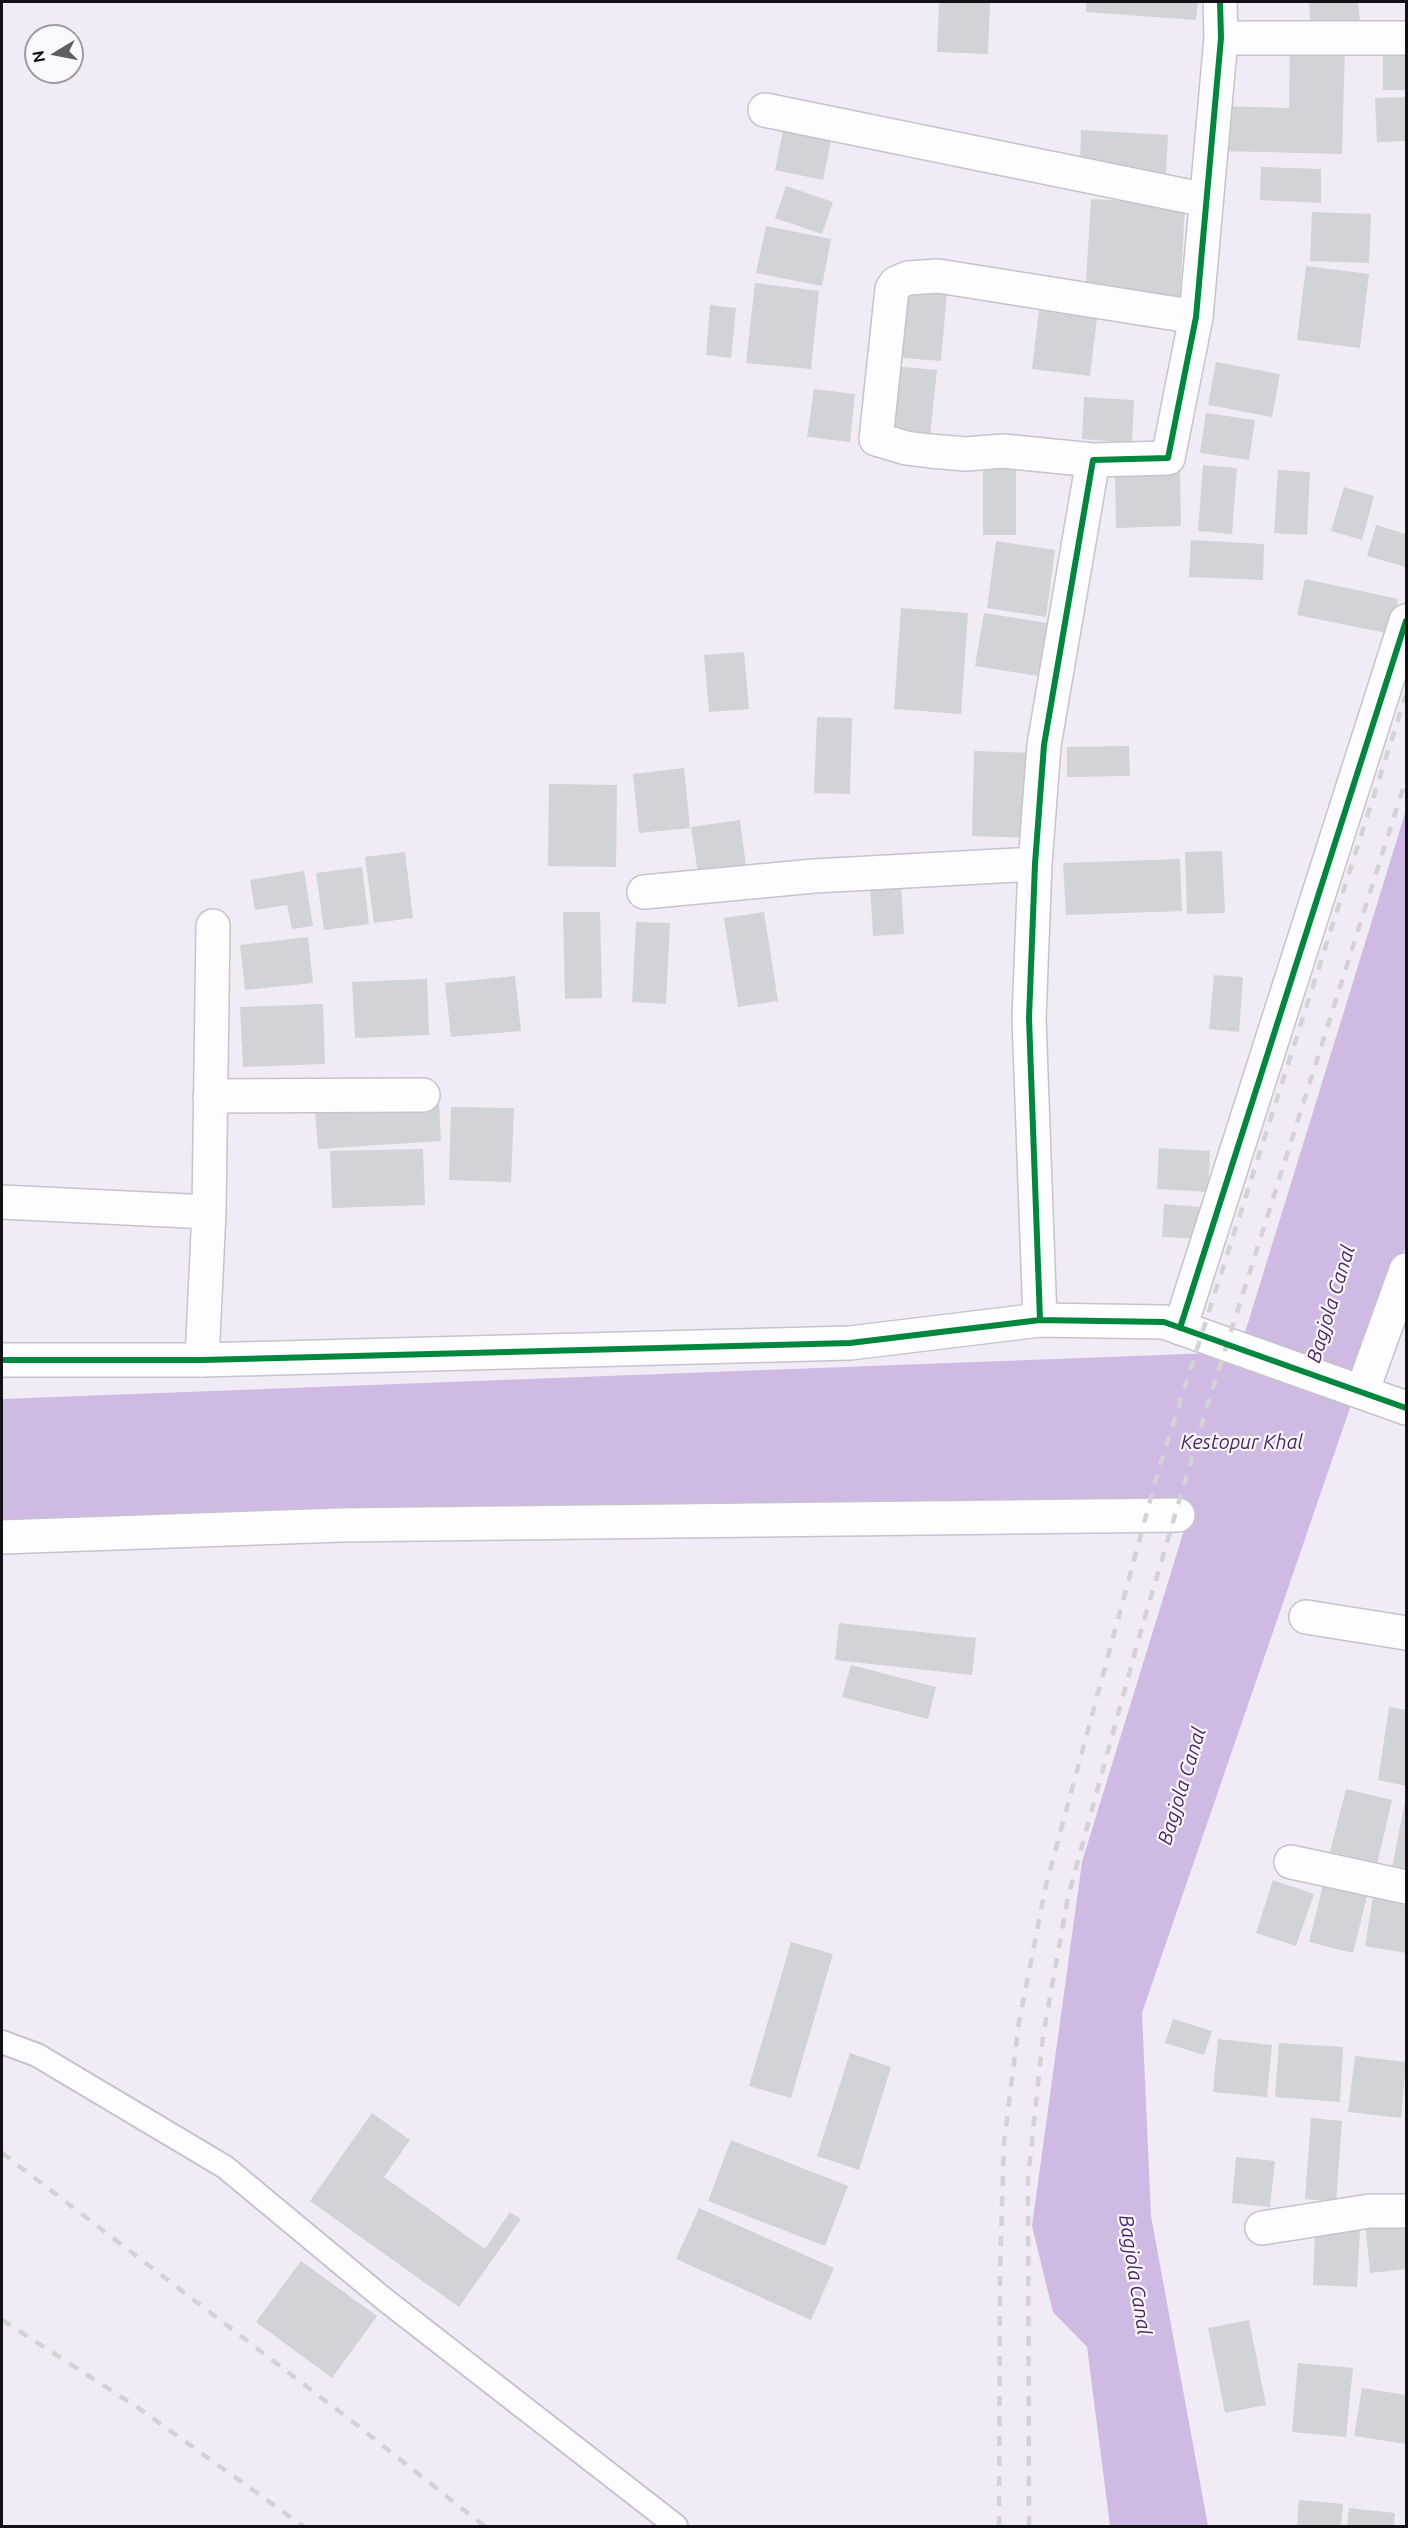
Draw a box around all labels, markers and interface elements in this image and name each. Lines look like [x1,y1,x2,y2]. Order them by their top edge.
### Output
north arrow [24,24,84,84]
text: N [28,49,48,64]
water label: Bagjola Canal [1302,1242,1360,1366]
water label: Kestopur Khal [1181,1430,1303,1454]
water label: Bagjola Canal [1153,1724,1211,1848]
water label: Bagjola Canal [1114,2213,1156,2337]

